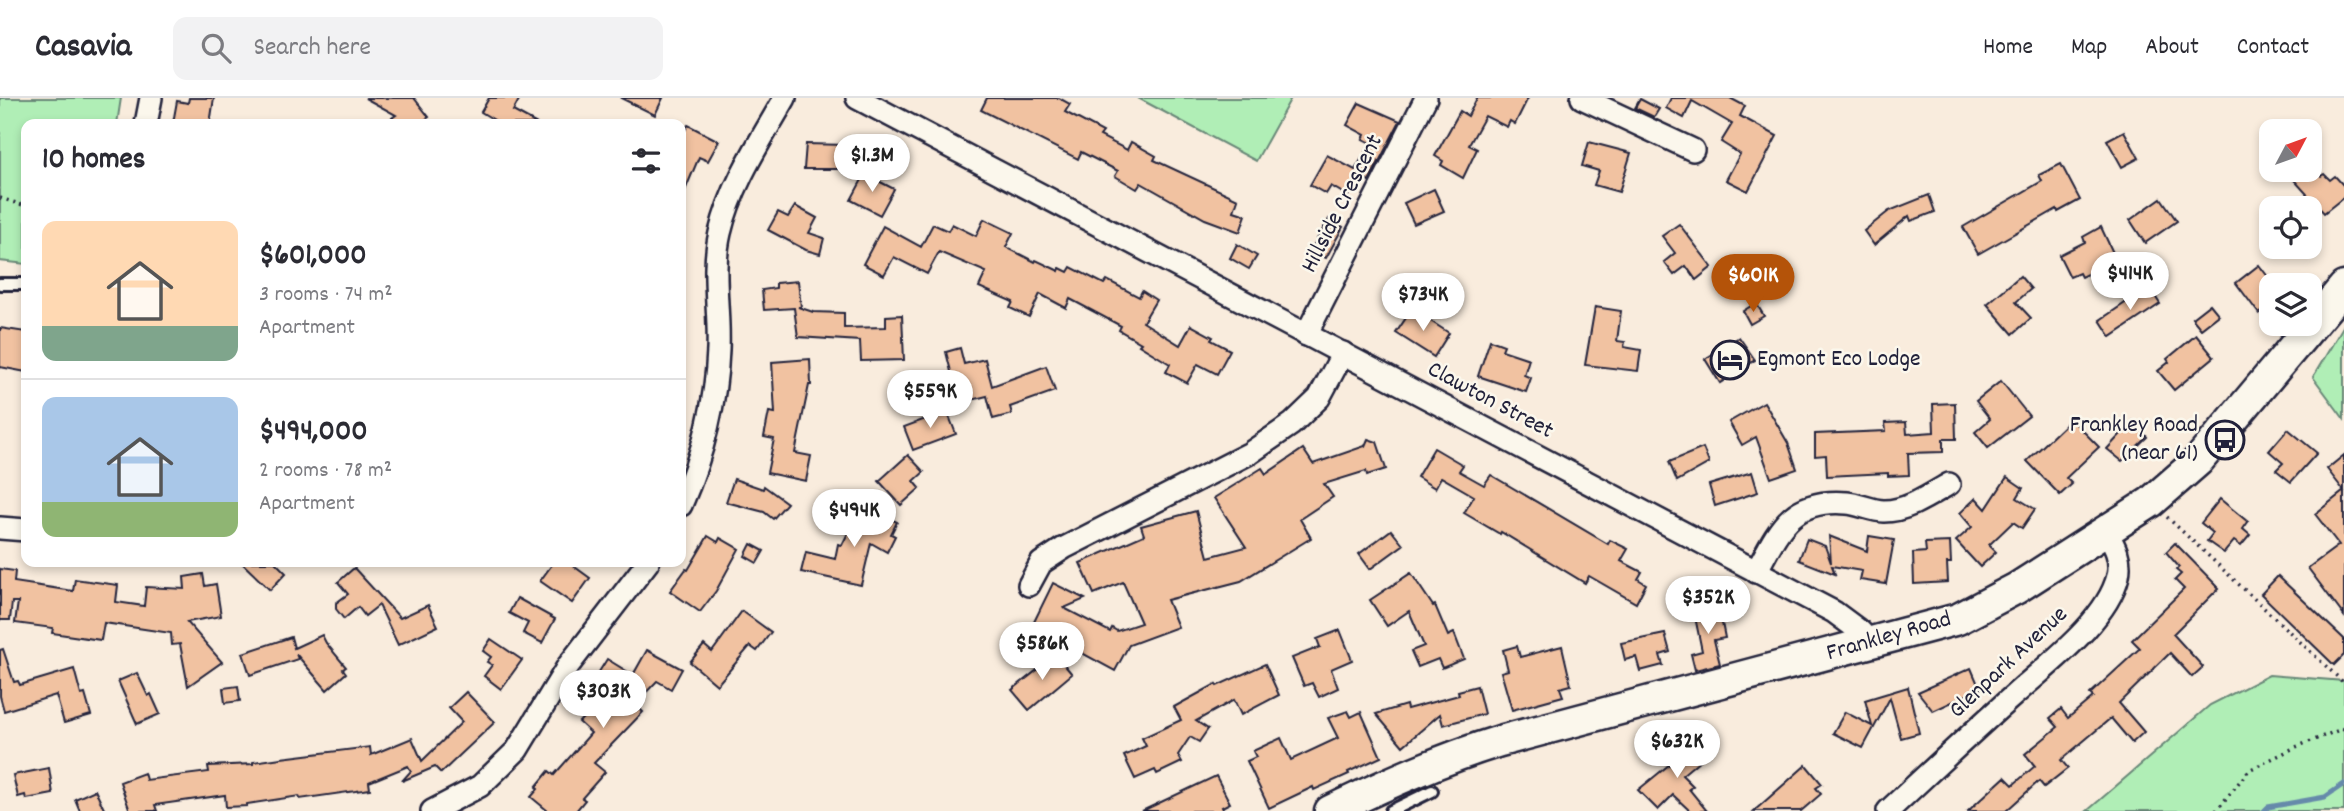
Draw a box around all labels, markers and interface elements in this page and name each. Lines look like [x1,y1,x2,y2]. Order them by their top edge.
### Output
search box [173,17,663,80]
text: Casavia [35,25,131,72]
icon: search [197,29,235,67]
text: Search here [253,30,371,67]
text: Home [1983,31,2033,65]
text: Map [2071,31,2107,65]
text: About [2145,31,2199,65]
text: Contact [2237,31,2309,65]
north arrow [2259,119,2322,182]
map controls [2259,119,2322,336]
street label: Hillside Crescent [1293,129,1393,279]
pin: $1.3M [823,134,921,194]
text: 10 homes [42,140,145,183]
text: $1.3M [850,140,894,173]
icon: filters [627,142,665,180]
button: locate [2259,196,2322,259]
text: $601,000 [259,236,367,279]
icon: home [98,249,182,333]
pin: $414K [2081,252,2179,312]
pin: $601K [1704,254,1802,314]
text: $414K [2107,258,2153,291]
text: $601K [1727,260,1779,293]
button: layers [2259,273,2322,336]
pin: $734K [1374,274,1472,333]
text: 3 rooms · 74 m² [259,279,393,312]
text: $734K [1398,279,1448,312]
text: Apartment [259,312,355,345]
hotel icon: Egmont Eco Lodge [1709,339,1751,381]
place label: Egmont Eco Lodge [1757,343,1921,377]
street label: Clawton Street [1421,353,1559,449]
pin: $559K [881,370,979,430]
text: $559K [903,376,957,409]
place label: Frankley Road (near 61) [2070,409,2198,471]
text: $494,000 [259,412,368,455]
bus stop icon: Frankley Road (near 61) [2204,419,2246,461]
icon: home [98,425,182,509]
text: 2 rooms · 78 m² [259,455,392,488]
text: Apartment [259,488,355,521]
pin: $494K [805,490,903,549]
text: $494K [828,495,880,528]
pin: $352K [1659,576,1757,636]
text: $352K [1681,582,1735,615]
street label: Glenpark Avenue [1942,599,2076,727]
street label: Frankley Road [1823,603,1955,671]
pin: $586K [993,622,1091,682]
text: $586K [1015,628,1069,661]
pin: $303K [554,670,652,730]
text: $303K [575,676,631,709]
pin: $632K [1628,720,1726,780]
text: $632K [1650,726,1704,759]

